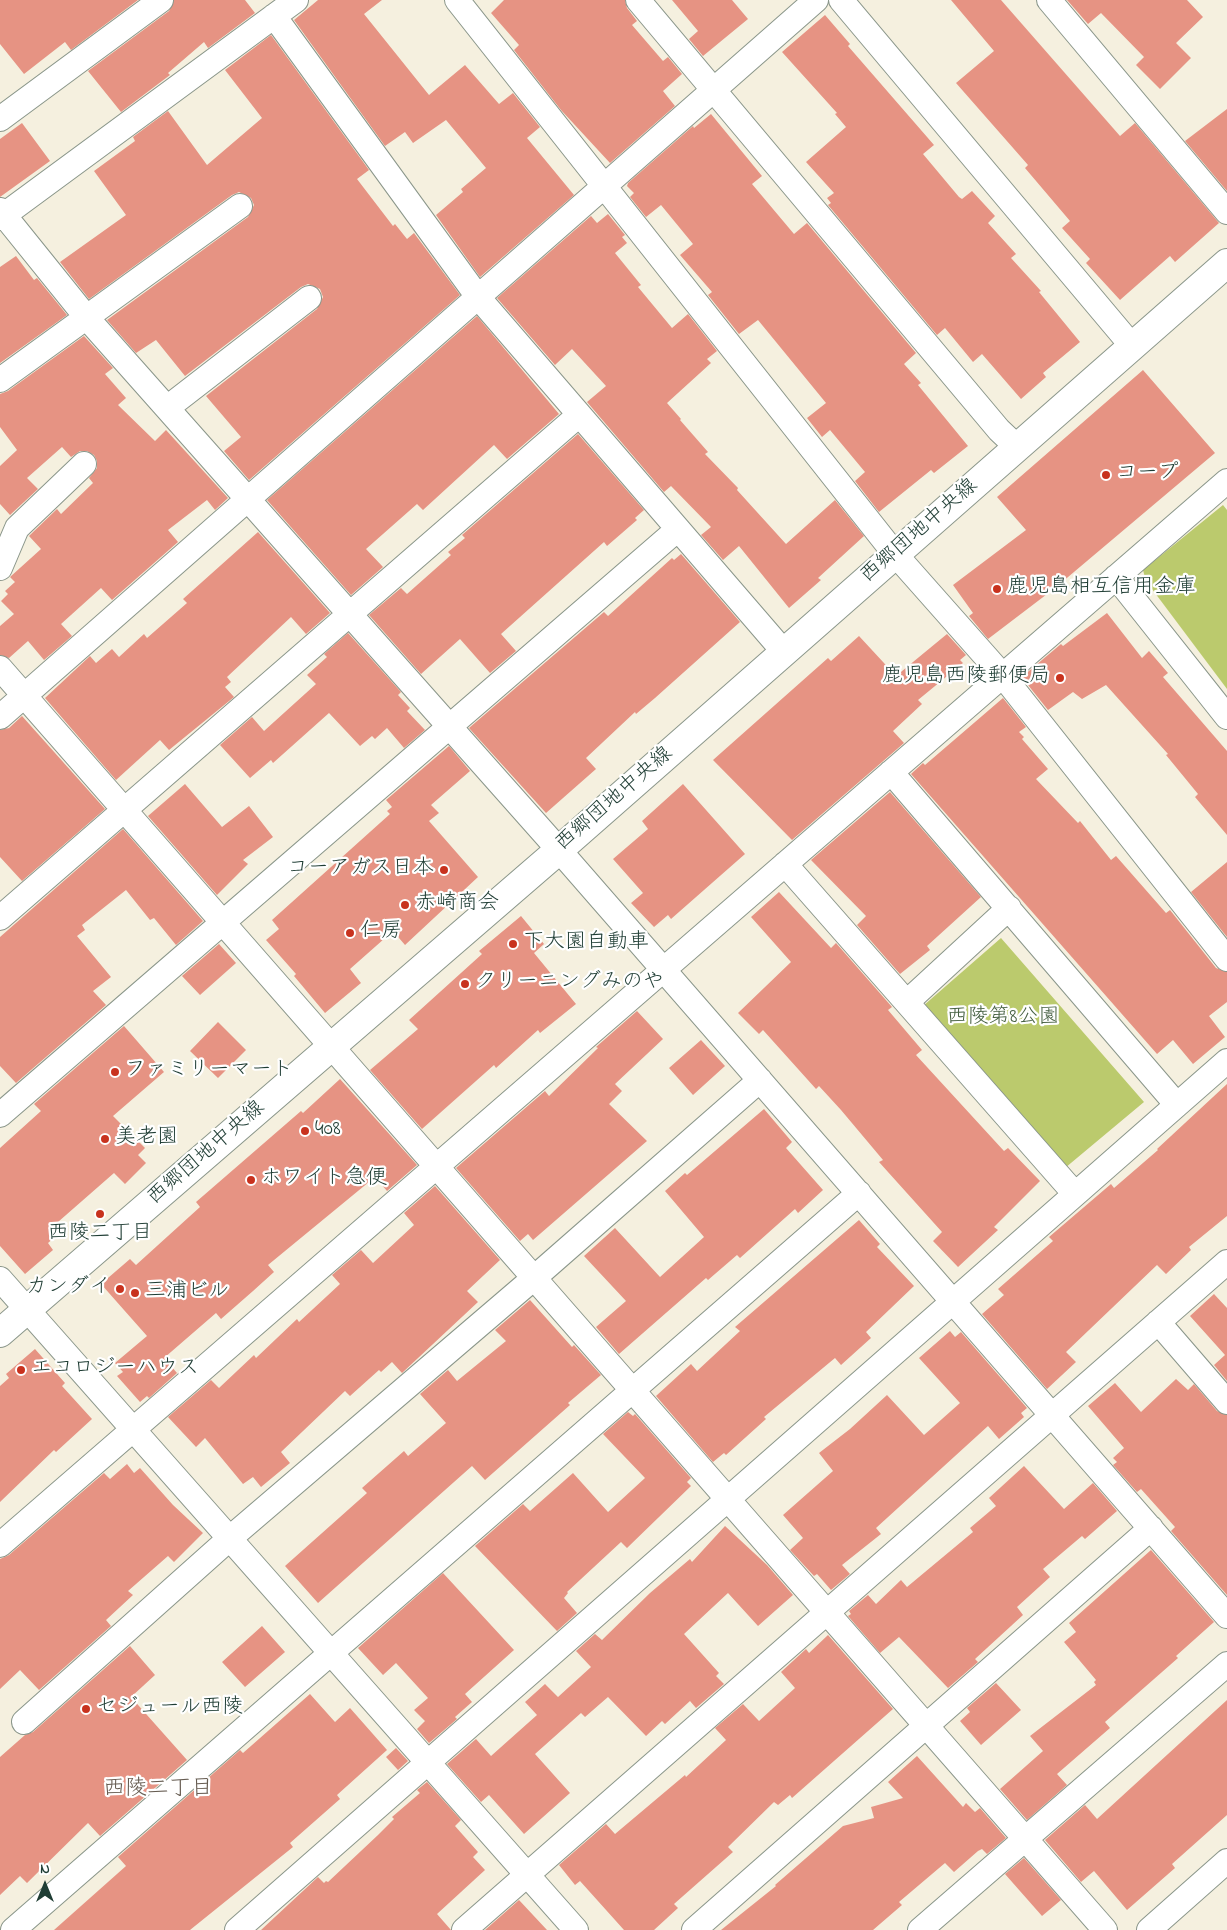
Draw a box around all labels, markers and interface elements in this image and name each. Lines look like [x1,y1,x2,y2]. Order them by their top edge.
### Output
place label: コープ [1116,462,1179,488]
marker: コープ [1100,469,1112,481]
street label: 西郷団地中央線 [856,474,984,590]
place label: 鹿児島相互信用金庫 [1007,576,1196,602]
marker: 鹿児島相互信用金庫 [991,583,1003,595]
place label: 鹿児島西陵郵便局 [882,665,1050,691]
marker: 鹿児島西陵郵便局 [1054,672,1066,684]
street label: 西郷団地中央線 [551,742,679,858]
place label: コーアガス日本 [287,857,434,883]
marker: コーアガス日本 [438,864,450,876]
place label: 赤崎商会 [415,892,499,918]
marker: 赤崎商会 [399,899,411,911]
place label: 仁房 [360,920,402,946]
marker: 仁房 [344,927,356,939]
place label: 下大園自動車 [523,931,649,957]
marker: 下大園自動車 [507,938,519,950]
place label: クリーニングみのや [475,971,664,997]
marker: クリーニングみのや [459,978,471,990]
park label: 西陵第8公園 [947,1006,1059,1032]
place label: ファミリーマート [125,1059,293,1085]
marker: ファミリーマート [109,1066,121,1078]
street label: 西郷団地中央線 [143,1096,271,1212]
place label: 408 [315,1118,341,1144]
marker: 408 [299,1125,311,1137]
place label: 美老園 [115,1126,178,1152]
marker: 美老園 [99,1133,111,1145]
place label: ホワイト急便 [261,1167,387,1193]
marker: ホワイト急便 [245,1174,257,1186]
marker: 西陵二丁目 [94,1208,106,1220]
place label: 西陵二丁目 [48,1222,152,1248]
place label: カンダイ [26,1276,110,1302]
place label: 三浦ビル [145,1280,229,1306]
marker: カンダイ [114,1283,126,1295]
marker: 三浦ビル [129,1287,141,1299]
place label: エコロジーハウス [31,1357,199,1383]
marker: エコロジーハウス [15,1364,27,1376]
place label: セジュール西陵 [96,1696,243,1722]
marker: セジュール西陵 [80,1703,92,1715]
district label: 西陵二丁目 [103,1777,213,1803]
text: N [40,1859,50,1880]
north arrow [20,1860,70,1910]

